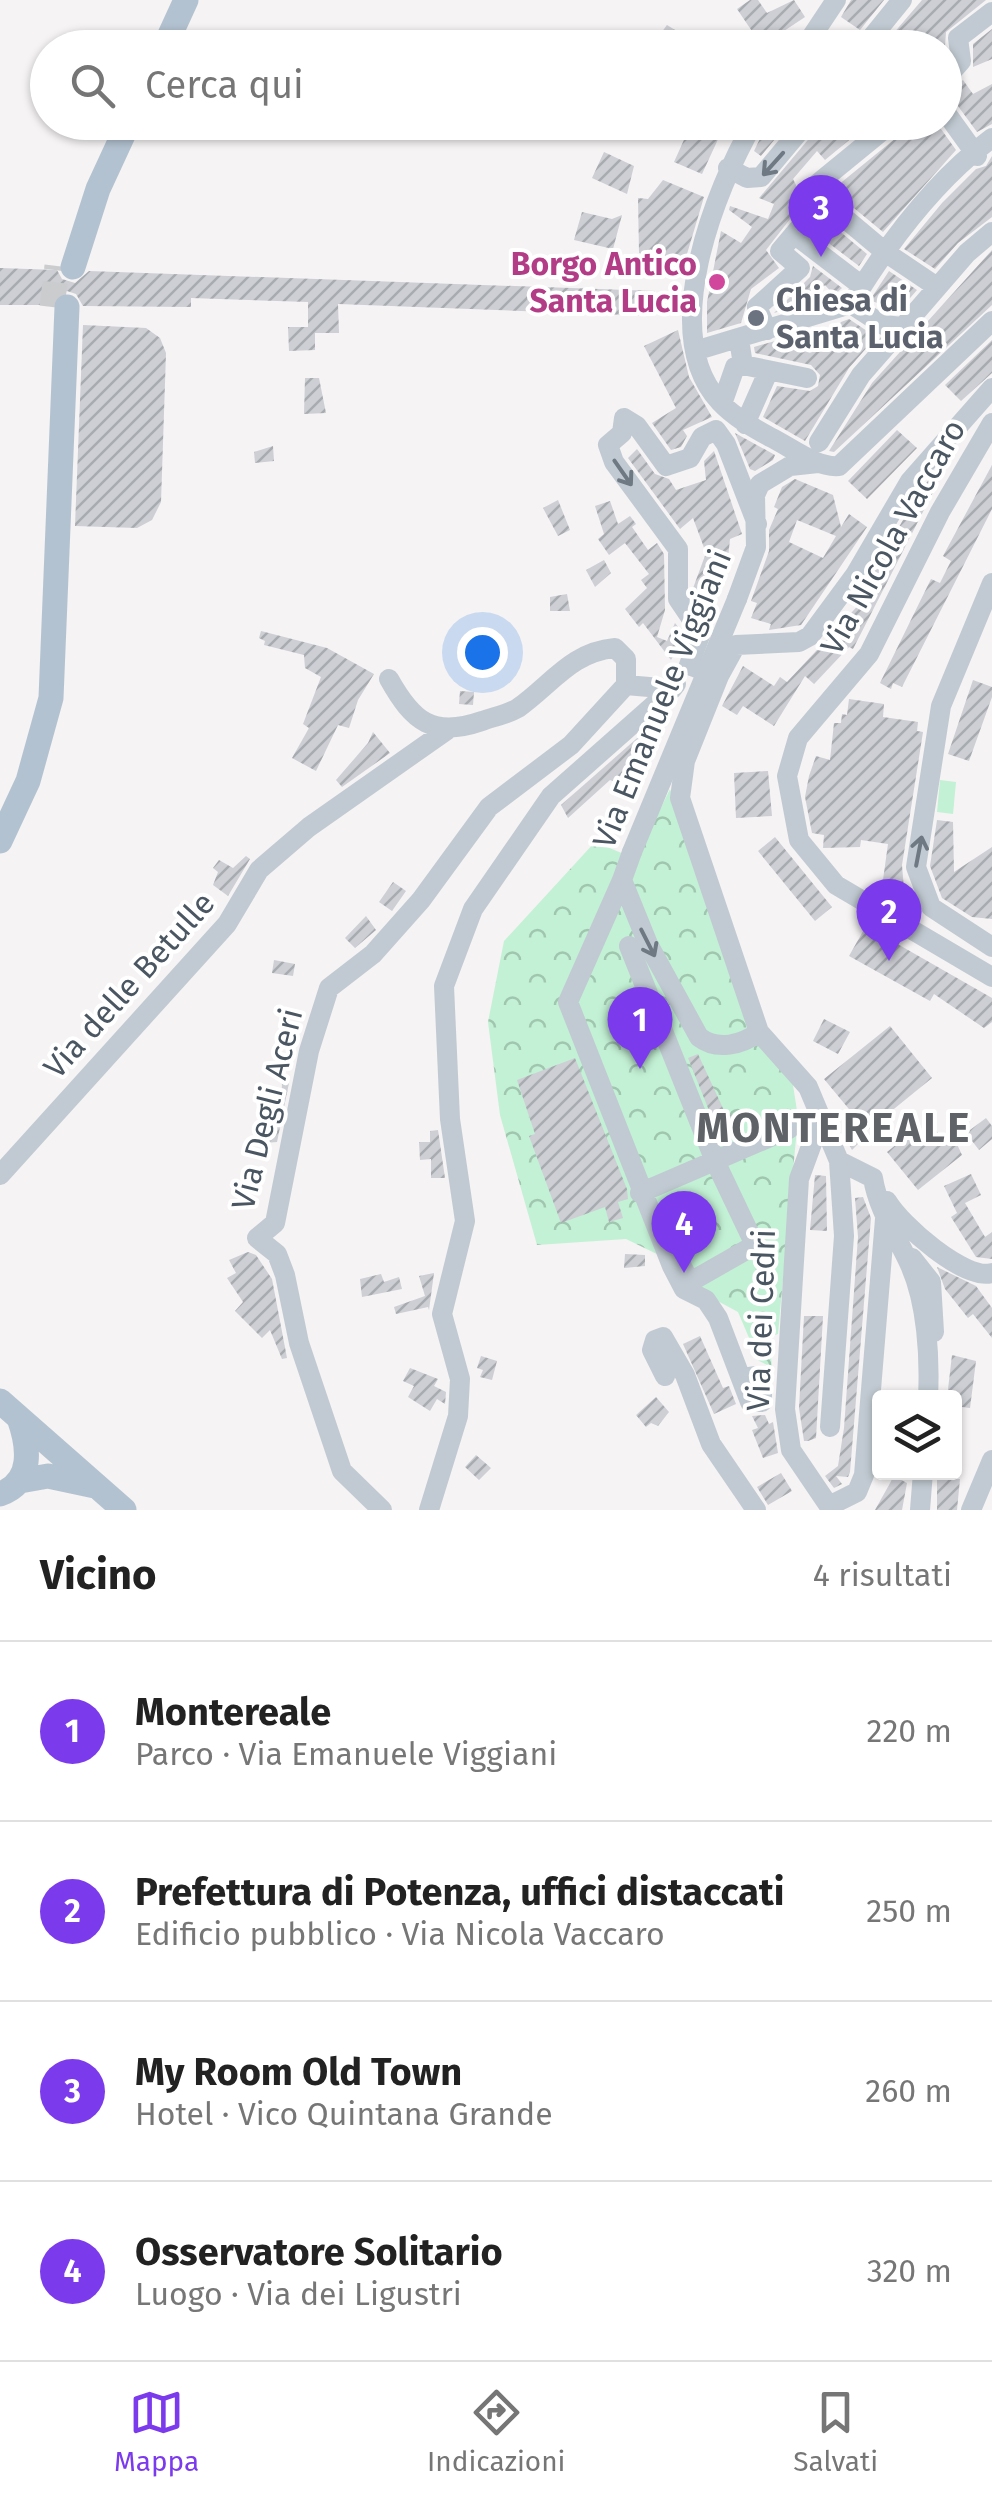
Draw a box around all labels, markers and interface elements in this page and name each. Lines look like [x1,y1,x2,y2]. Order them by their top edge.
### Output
search box [30,30,962,140]
icon: search [65,58,120,113]
text: Cerca qui [145,62,304,108]
one-way arrow [762,151,785,176]
pin: 3 [788,174,854,257]
place label: Borgo Antico Santa Lucia [511,245,697,320]
marker: Borgo Antico Santa Lucia [706,271,728,293]
place label: Chiesa di Santa Lucia [776,281,944,356]
marker: Chiesa di Santa Lucia [745,307,767,329]
street label: Via Nicola Vaccaro [813,413,973,661]
one-way arrow [612,459,633,486]
street label: Via Emanuele Viggiani [585,544,739,854]
your location [457,627,508,678]
one-way arrow [911,836,930,868]
pin: 2 [856,878,922,961]
street label: Via delle Betulle [36,884,222,1086]
one-way arrow [639,927,658,957]
pin: 1 [608,986,672,1069]
street label: Via Degli Aceri [224,1004,310,1214]
district label: MONTEREALE [696,1103,972,1153]
pin: 4 [652,1190,716,1273]
street label: Via dei Cedri [739,1228,783,1412]
map controls [872,1390,962,1480]
button: layers [872,1390,962,1480]
text: Vicino [40,1550,157,1600]
text: 4 risultati [813,1556,952,1594]
text: Montereale [135,1689,331,1735]
text: 1 [65,1712,80,1750]
text: 220 m [867,1712,952,1750]
text: Parco · Via Emanuele Viggiani [135,1735,557,1773]
text: Prefettura di Potenza, uffici distaccati [135,1869,784,1915]
text: 2 [64,1892,81,1930]
text: 250 m [866,1892,952,1930]
text: Edificio pubblico · Via Nicola Vaccaro [135,1915,665,1953]
text: My Room Old Town [135,2049,462,2095]
text: 3 [64,2072,81,2110]
text: 260 m [865,2072,952,2110]
text: Hotel · Vico Quintana Grande [135,2095,553,2133]
text: Osservatore Solitario [135,2229,503,2275]
text: 4 [63,2252,82,2290]
text: 320 m [867,2252,952,2290]
text: Luogo · Via dei Ligustri [135,2275,462,2313]
tab: Mappa [114,2385,199,2478]
tab: Indicazioni [427,2385,565,2478]
tab: Salvati [793,2385,878,2478]

